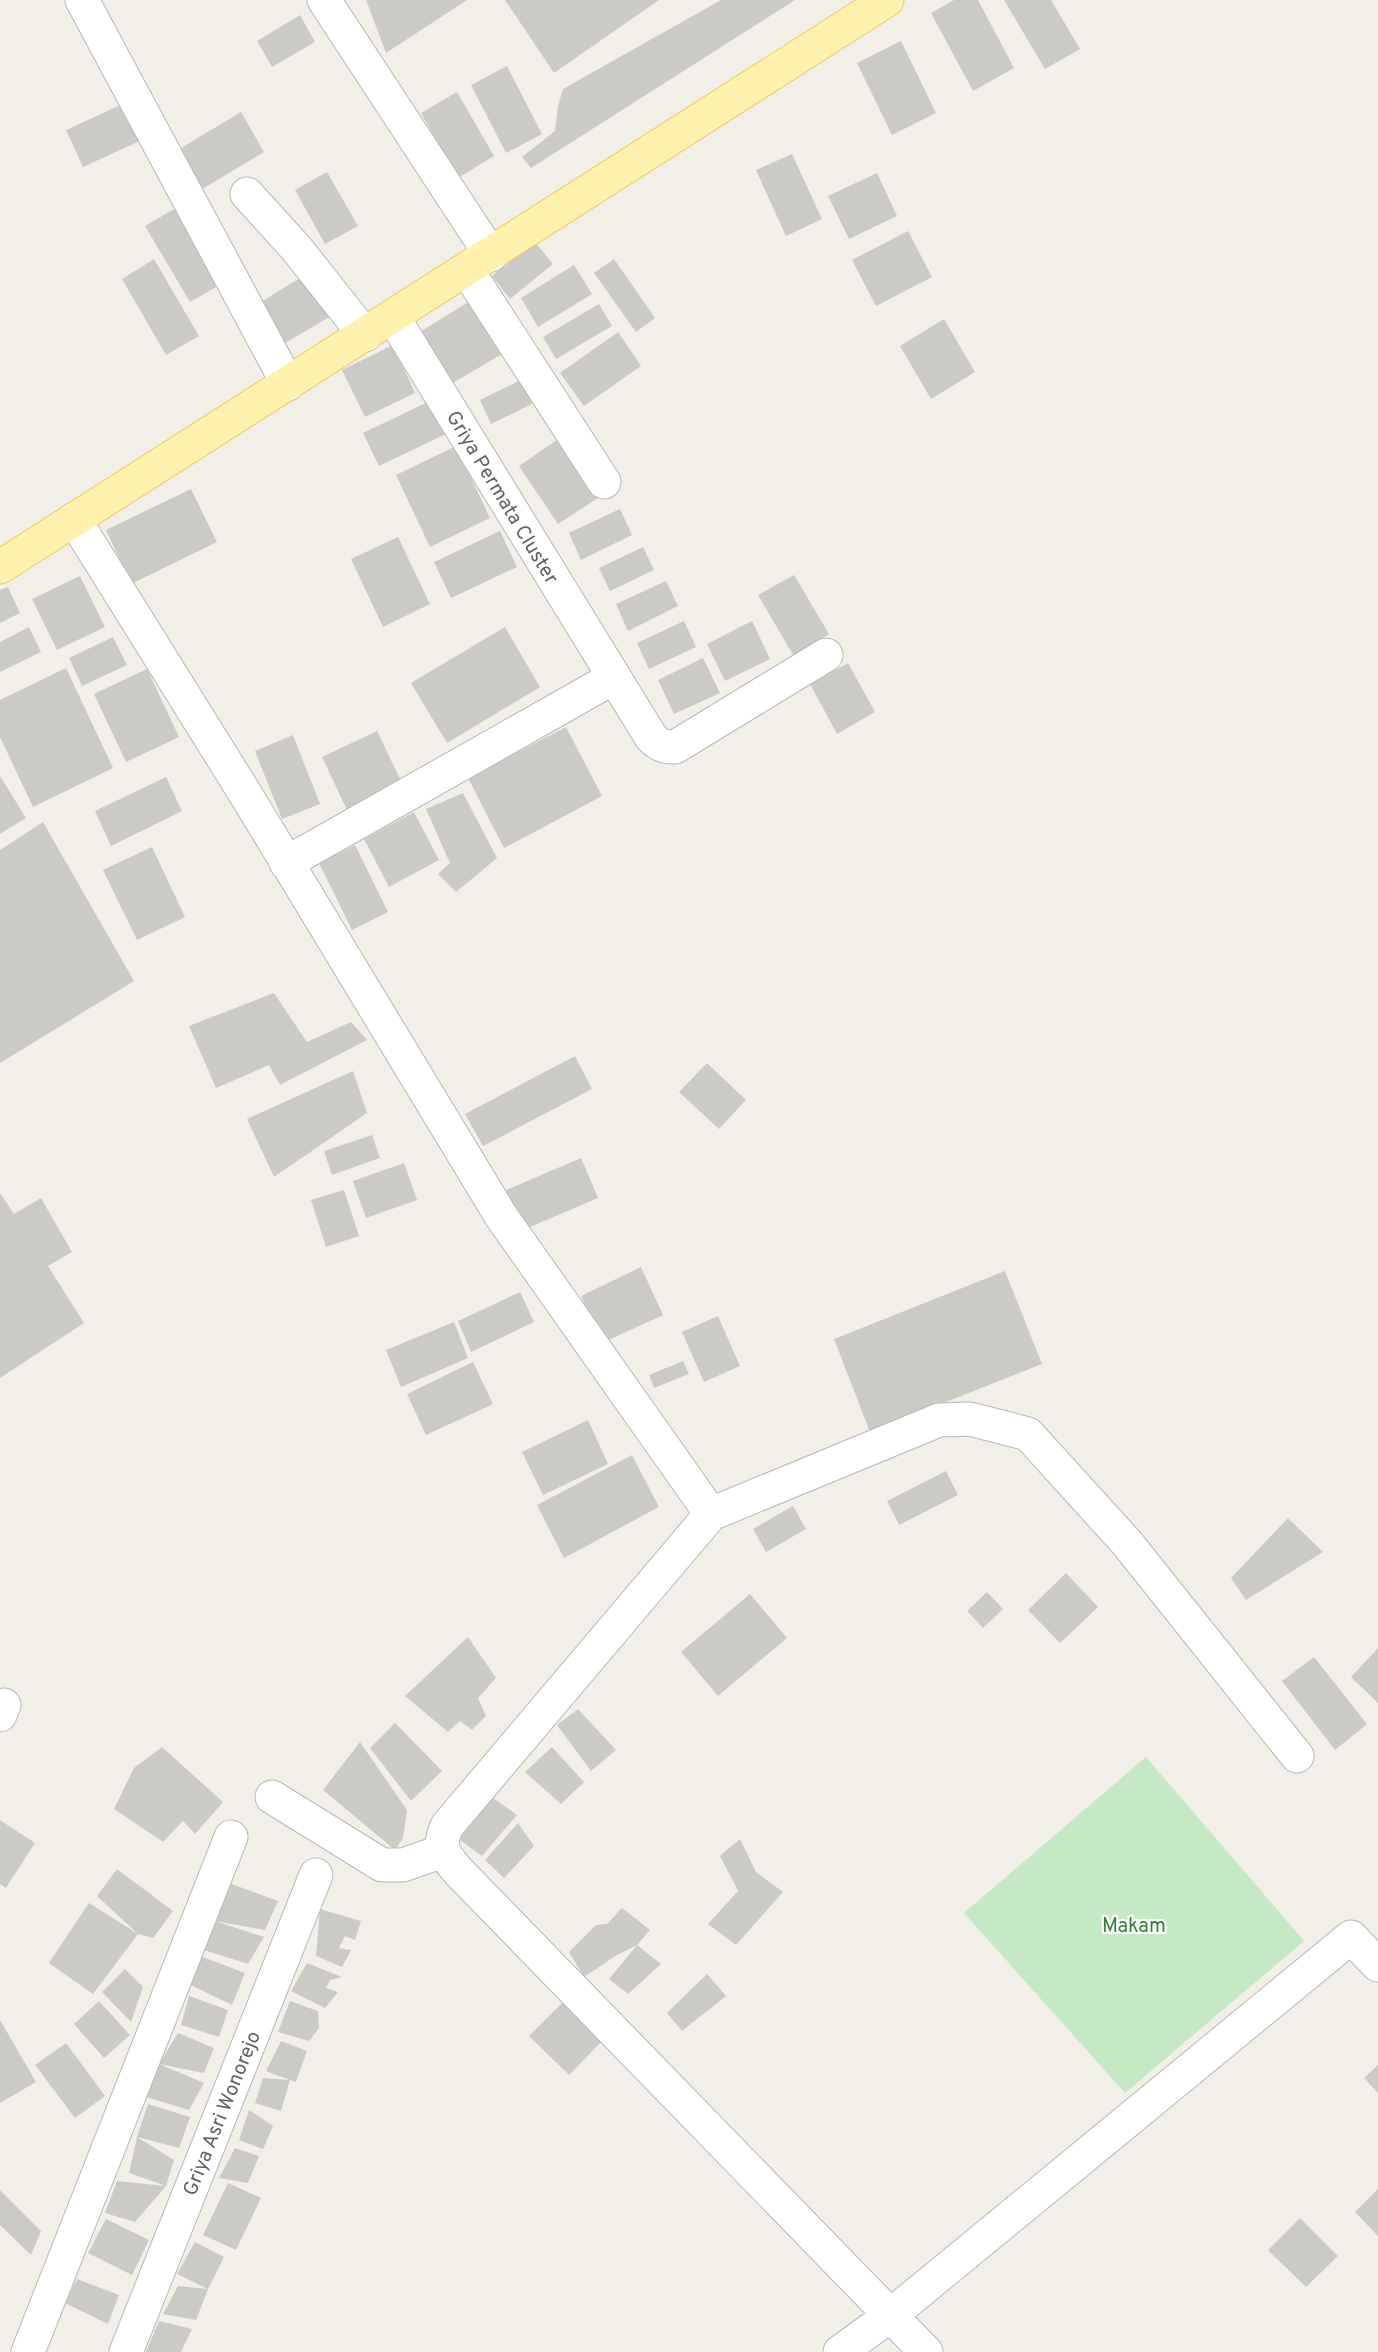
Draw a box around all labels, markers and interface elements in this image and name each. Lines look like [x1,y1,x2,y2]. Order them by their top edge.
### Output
street label: Griya Permata Cluster [439,407,563,590]
park label: Makam [1102,1914,1166,1940]
street label: Griya Asri Wonorejo [178,2028,268,2200]

